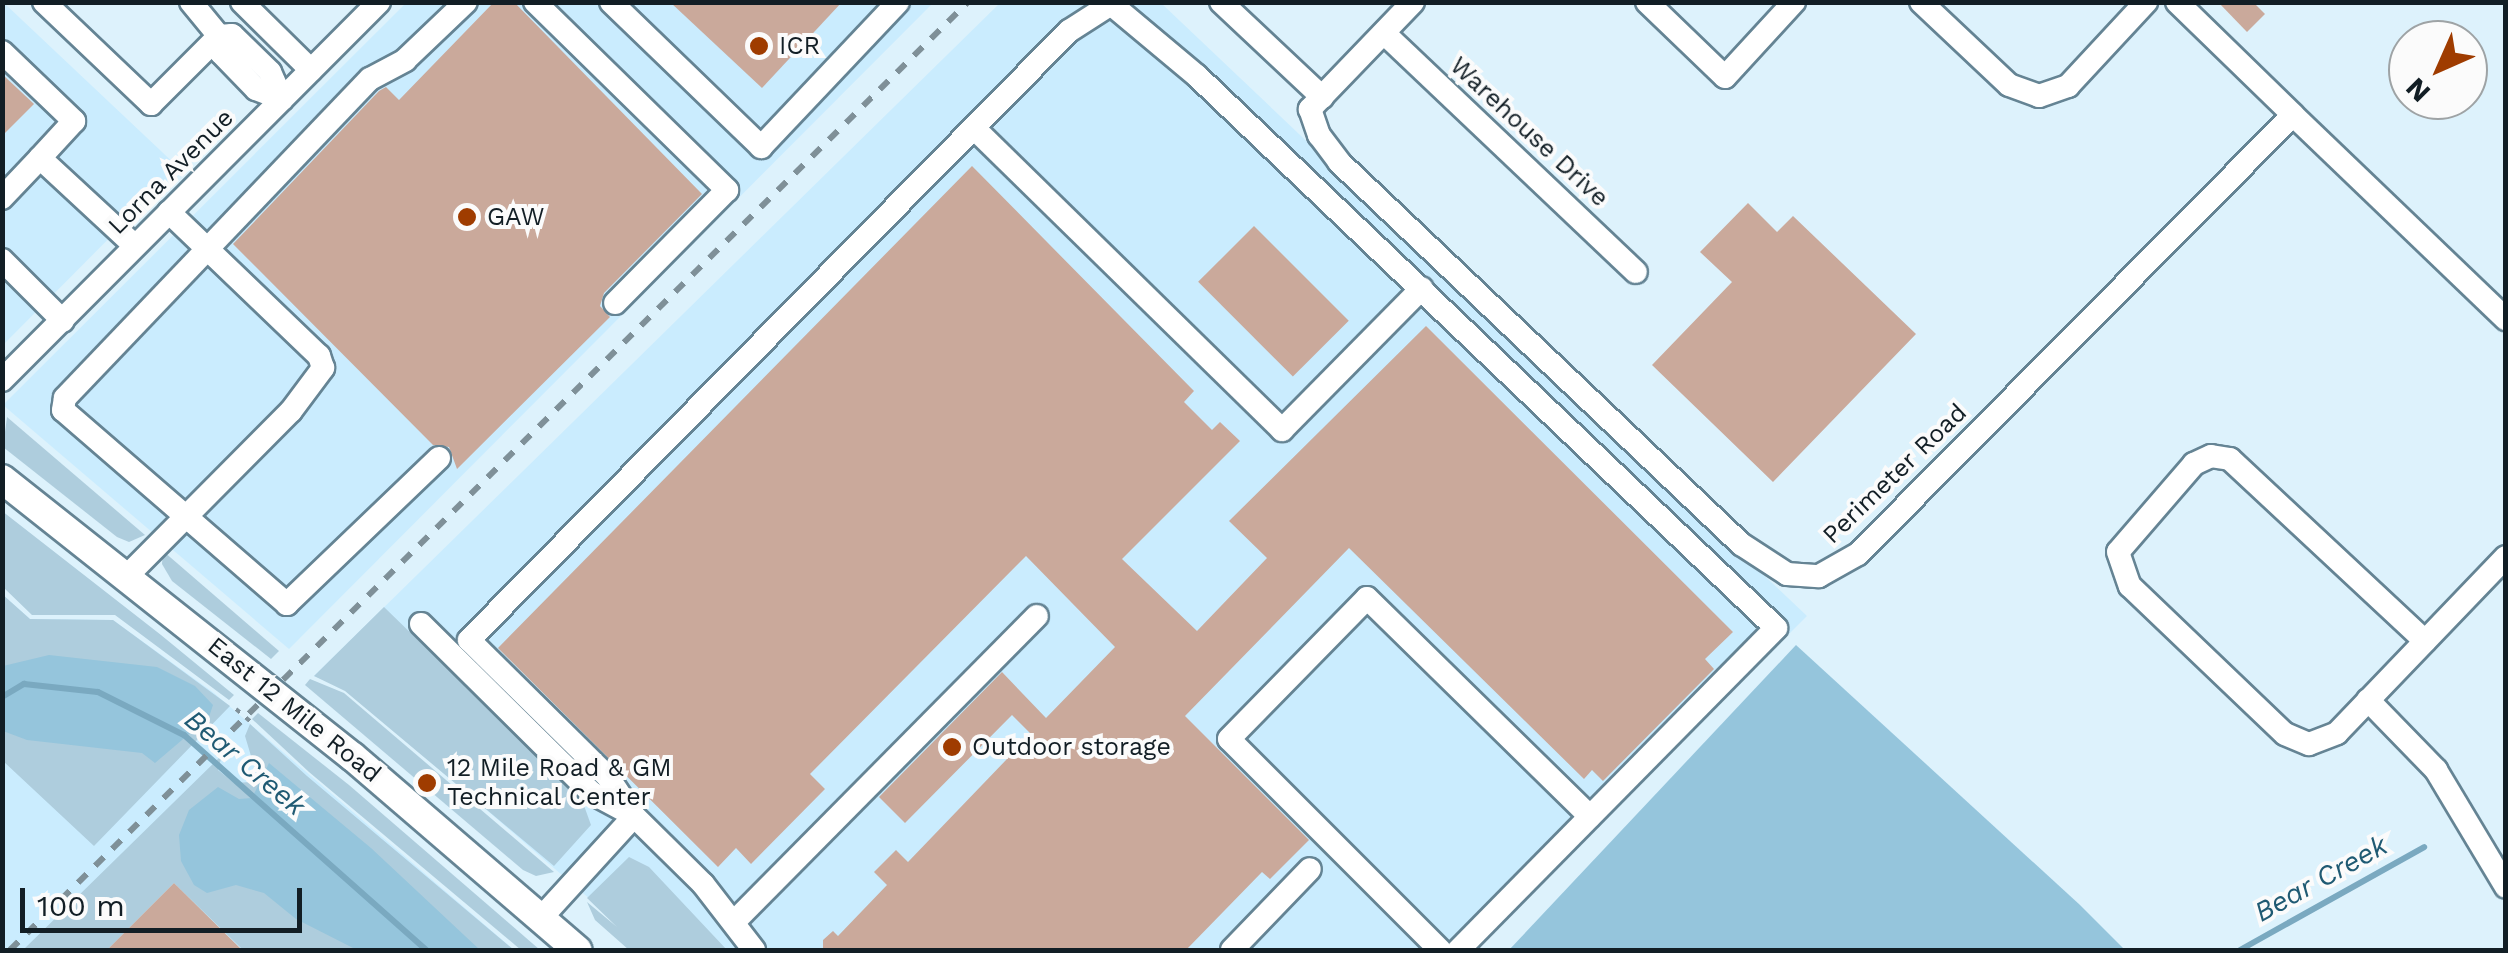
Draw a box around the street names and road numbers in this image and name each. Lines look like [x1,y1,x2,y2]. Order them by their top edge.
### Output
street label: Warehouse Drive [1444,51,1614,213]
street label: Lorna Avenue [102,103,240,241]
street label: Perimeter Road [1817,398,1973,550]
street label: East 12 Mile Road [201,631,387,789]

